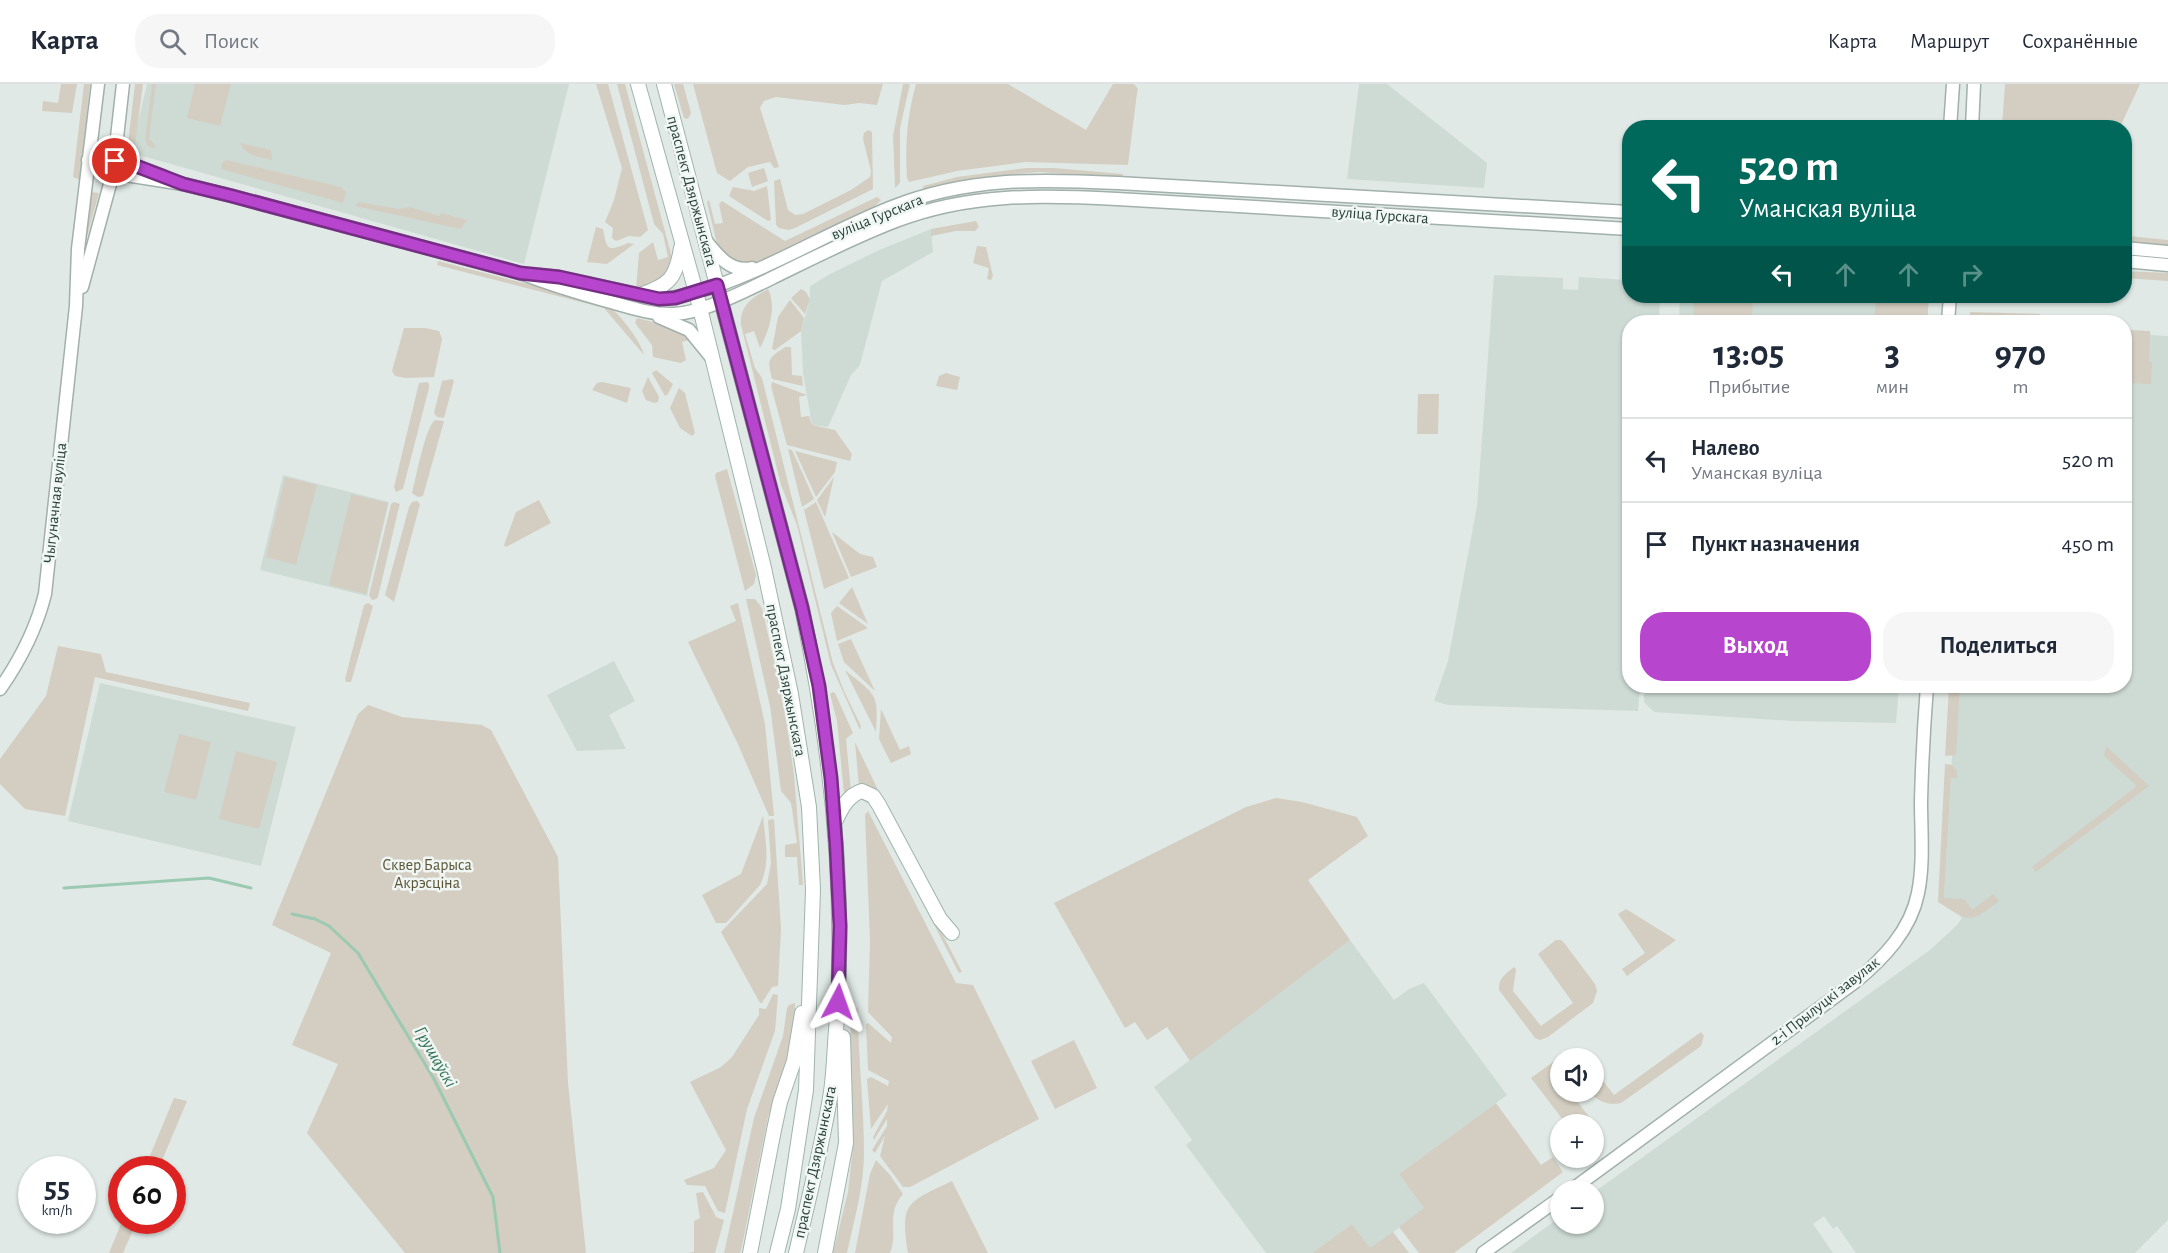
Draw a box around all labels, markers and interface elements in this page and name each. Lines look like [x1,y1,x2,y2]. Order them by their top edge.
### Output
search box [135,14,555,68]
icon: search [156,25,189,58]
text: Карта [30,27,99,55]
text: Поиск [204,30,259,52]
text: Карта [1828,31,1877,52]
text: Маршрут [1910,31,1989,52]
text: Сохранённые [2022,31,2138,52]
street label: праспект Дзяржынскага [664,114,720,268]
pin [89,135,140,186]
icon: arrive [98,144,131,177]
icon: left [1640,144,1718,222]
text: 520 m [1739,146,1839,188]
street label: вуліца Гурскага [829,191,926,244]
text: Уманская вуліца [1739,195,1917,222]
street label: вуліца Гурскага [1331,204,1429,227]
icon: left [1766,258,1799,291]
icon: ahead [1829,258,1862,291]
icon: ahead [1892,258,1925,291]
icon: right [1955,258,1988,291]
text: 13:05 [1713,336,1784,372]
text: 3 [1885,336,1900,372]
text: 970 [1995,336,2046,372]
text: Прибытие [1708,377,1790,397]
text: мин [1876,377,1909,397]
text: m [2012,377,2028,397]
text: Налево [1691,437,1760,459]
street label: Чыгуначная вуліца [41,442,70,564]
icon: left [1640,444,1673,477]
text: 520 m [2062,449,2114,471]
text: Уманская вуліца [1691,463,1823,483]
icon: arrive [1640,528,1673,561]
text: Пункт назначения [1691,533,1860,555]
text: 450 m [2061,533,2114,555]
street label: праспект Дзяржынскага [763,602,809,758]
button: Выход [1640,612,1871,681]
button: Поделиться [1883,612,2114,681]
park label: Сквер Барыса Акрэсціна [382,857,472,891]
street label: 2-і Прылуцкі завулак [1768,953,1883,1049]
position arrow [806,970,870,1034]
water label: Грушаўскі [410,1023,460,1091]
map controls [1550,1048,1604,1234]
button: sound [1550,1048,1604,1102]
street label: праспект Дзяржынскага [791,1084,839,1240]
button: + [1550,1114,1604,1168]
speed limit sign: 60 [108,1156,186,1234]
text: 55 [44,1173,70,1203]
button: − [1550,1180,1604,1234]
text: km/h [42,1203,72,1218]

